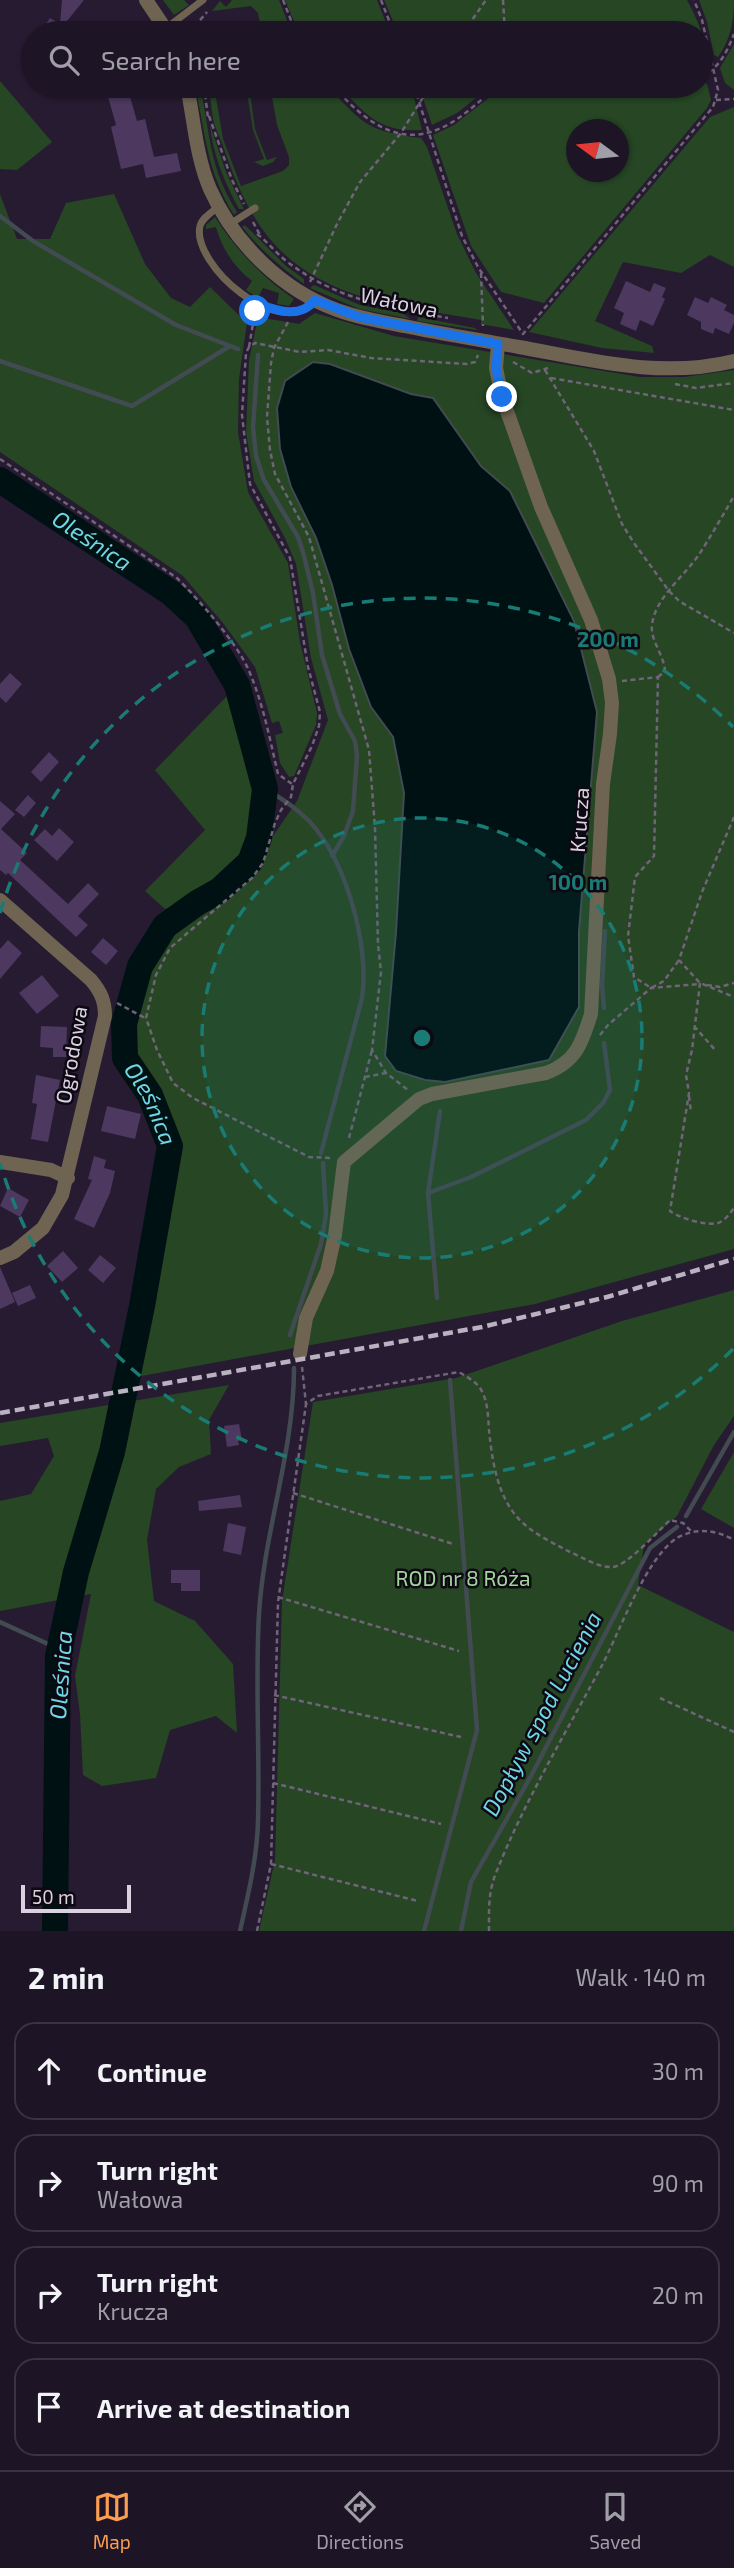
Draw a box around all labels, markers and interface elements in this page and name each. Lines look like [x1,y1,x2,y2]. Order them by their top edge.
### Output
search box [21,21,713,98]
icon: search [45,41,83,79]
text: Search here [101,44,241,75]
north arrow [566,119,629,182]
street label: Wałowa [358,281,440,322]
route start [239,295,270,326]
route end [486,381,517,412]
water label: Oleśnica [47,504,137,576]
text: 200 m [577,626,639,651]
street label: Krucza [564,786,593,853]
text: 100 m [549,869,607,894]
street label: Ogrodowa [50,1004,91,1105]
centre of rings [410,1026,434,1050]
water label: Oleśnica [119,1056,183,1149]
park label: ROD nr 8 Róża [396,1565,530,1590]
water label: Dopływ spod Lucienia [475,1607,607,1820]
water label: Oleśnica [43,1629,77,1720]
scale bar [21,1882,131,1914]
text: 50 m [32,1885,75,1908]
text: 2 min [28,1959,105,1995]
text: Walk · 140 m [575,1963,706,1991]
icon: ahead [30,2052,68,2090]
text: Continue [97,2056,207,2087]
text: 30 m [652,2057,704,2085]
text: Turn right [97,2154,218,2185]
icon: right [30,2164,68,2202]
text: 90 m [652,2169,704,2197]
text: Wałowa [97,2185,183,2213]
text: Turn right [97,2266,218,2297]
icon: right [30,2276,68,2314]
text: 20 m [652,2281,704,2309]
text: Krucza [97,2297,169,2325]
icon: arrive [30,2388,68,2426]
text: Arrive at destination [97,2392,350,2423]
tab: Map [93,2488,131,2553]
tab: Directions [316,2488,404,2553]
tab: Saved [589,2488,641,2553]

